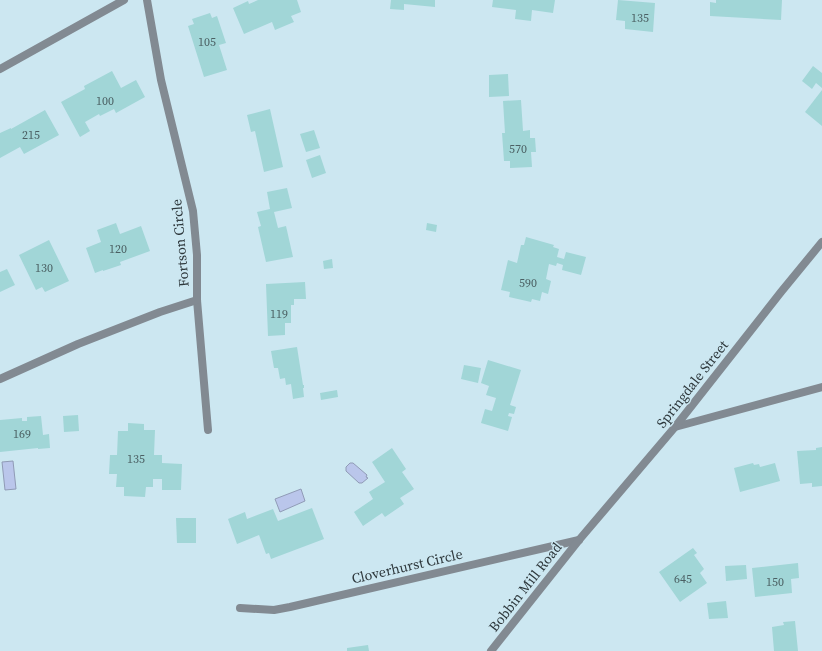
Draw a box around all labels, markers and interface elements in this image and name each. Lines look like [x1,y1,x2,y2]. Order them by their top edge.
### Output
house number: 135 [631,10,649,26]
house number: 105 [198,34,216,50]
house number: 100 [96,93,114,109]
house number: 215 [22,127,40,143]
house number: 570 [509,141,527,157]
street label: Fortson Circle [166,198,194,288]
house number: 120 [109,241,127,257]
house number: 130 [35,260,53,276]
house number: 590 [519,275,537,291]
house number: 119 [270,306,288,322]
street label: Springdale Street [651,336,733,432]
house number: 169 [13,426,31,442]
house number: 135 [127,451,145,467]
street label: Bobbin Mill Road [484,538,566,636]
street label: Cloverhurst Circle [350,544,464,588]
house number: 645 [674,571,692,587]
house number: 150 [766,574,784,590]

